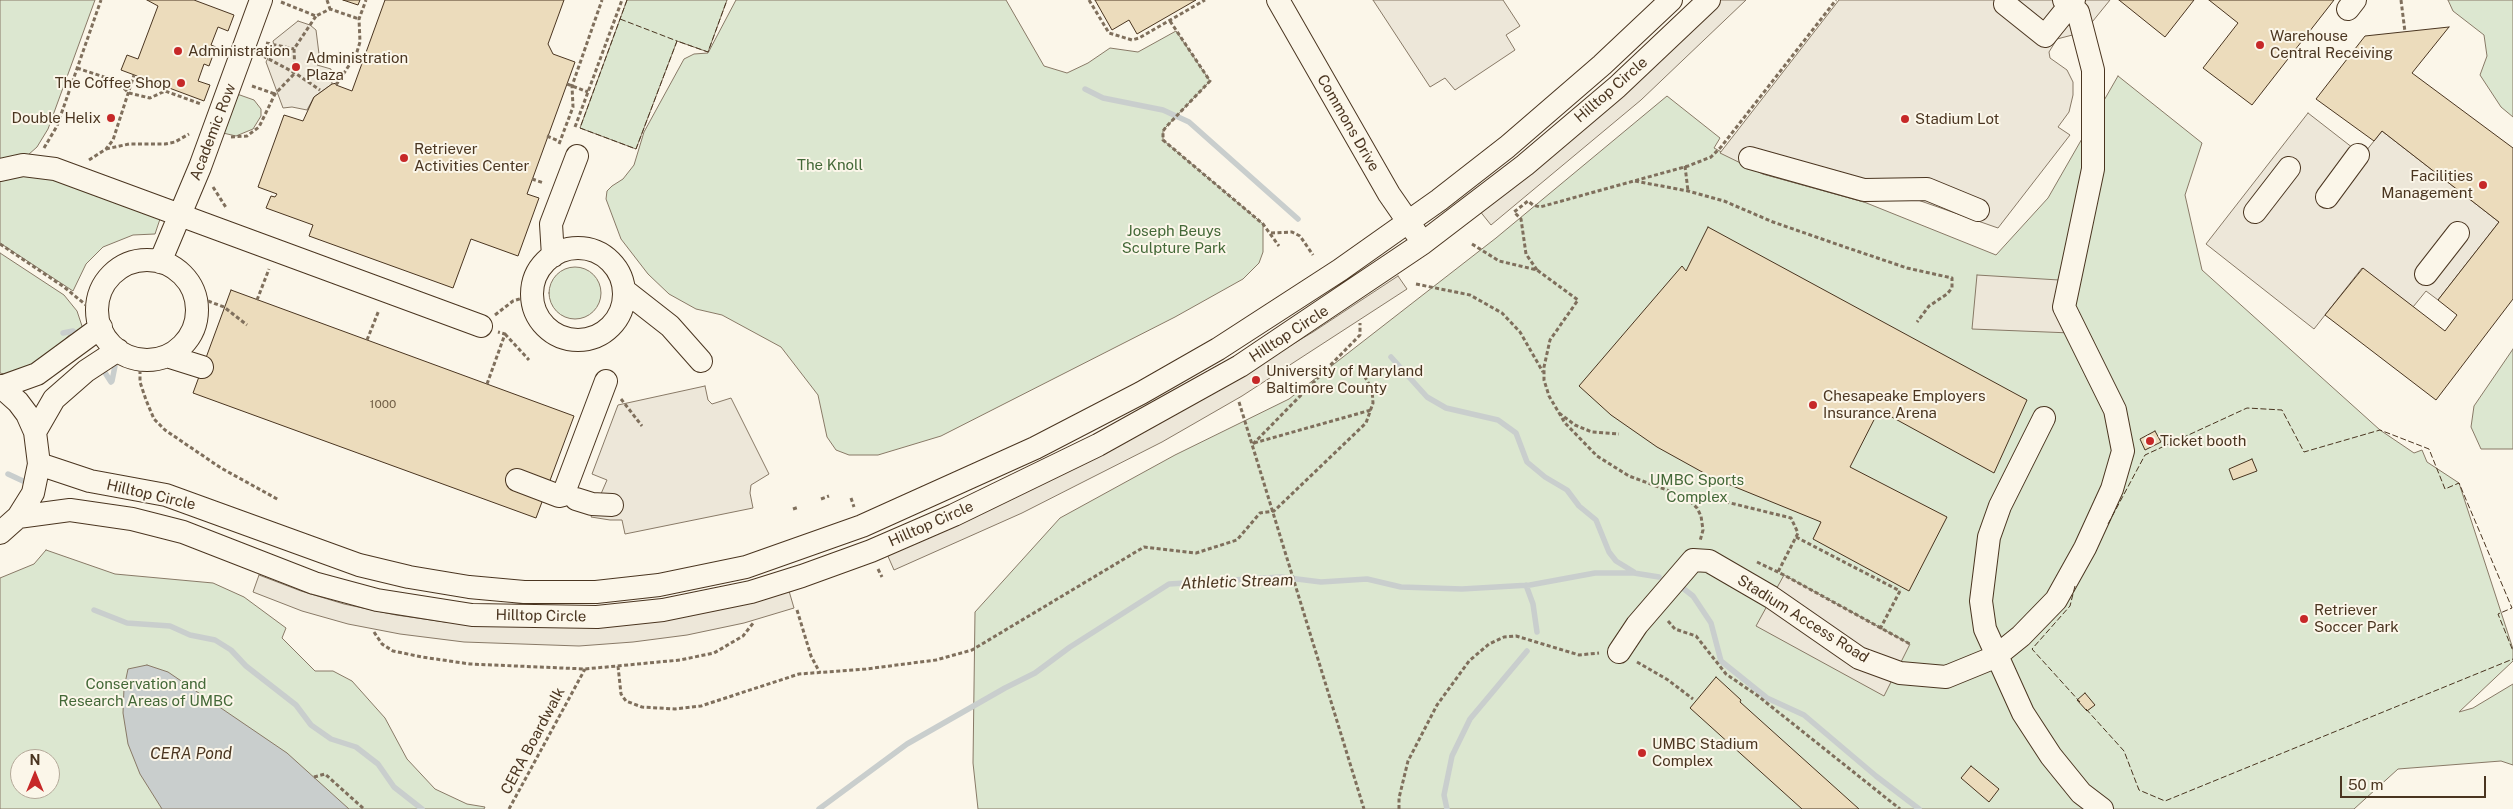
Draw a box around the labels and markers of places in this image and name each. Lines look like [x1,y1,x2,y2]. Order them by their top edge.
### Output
place label: Warehouse Central Receiving [2270,27,2393,62]
marker: Warehouse Central Receiving [2254,39,2266,51]
place label: Administration [188,42,290,60]
marker: Administration [172,45,184,57]
place label: Administration Plaza [306,49,408,84]
marker: Administration Plaza [290,61,302,73]
place label: The Coffee Shop [55,74,171,92]
marker: The Coffee Shop [175,77,187,89]
place label: Double Helix [12,109,101,127]
place label: Stadium Lot [1915,110,1999,128]
marker: Double Helix [105,112,117,124]
marker: Stadium Lot [1899,113,1911,125]
place label: Retriever Activities Center [414,140,529,175]
marker: Retriever Activities Center [398,152,410,164]
place label: Facilities Management [2381,167,2473,202]
marker: Facilities Management [2477,179,2489,191]
place label: University of Maryland Baltimore County [1266,362,1423,397]
marker: University of Maryland Baltimore County [1250,374,1262,386]
place label: Chesapeake Employers Insurance Arena [1823,387,1986,422]
marker: Chesapeake Employers Insurance Arena [1807,399,1819,411]
place label: Ticket booth [2160,432,2246,450]
marker: Ticket booth [2144,435,2156,447]
place label: Retriever Soccer Park [2314,601,2399,636]
marker: Retriever Soccer Park [2298,613,2310,625]
place label: UMBC Stadium Complex [1652,735,1758,770]
marker: UMBC Stadium Complex [1636,747,1648,759]

